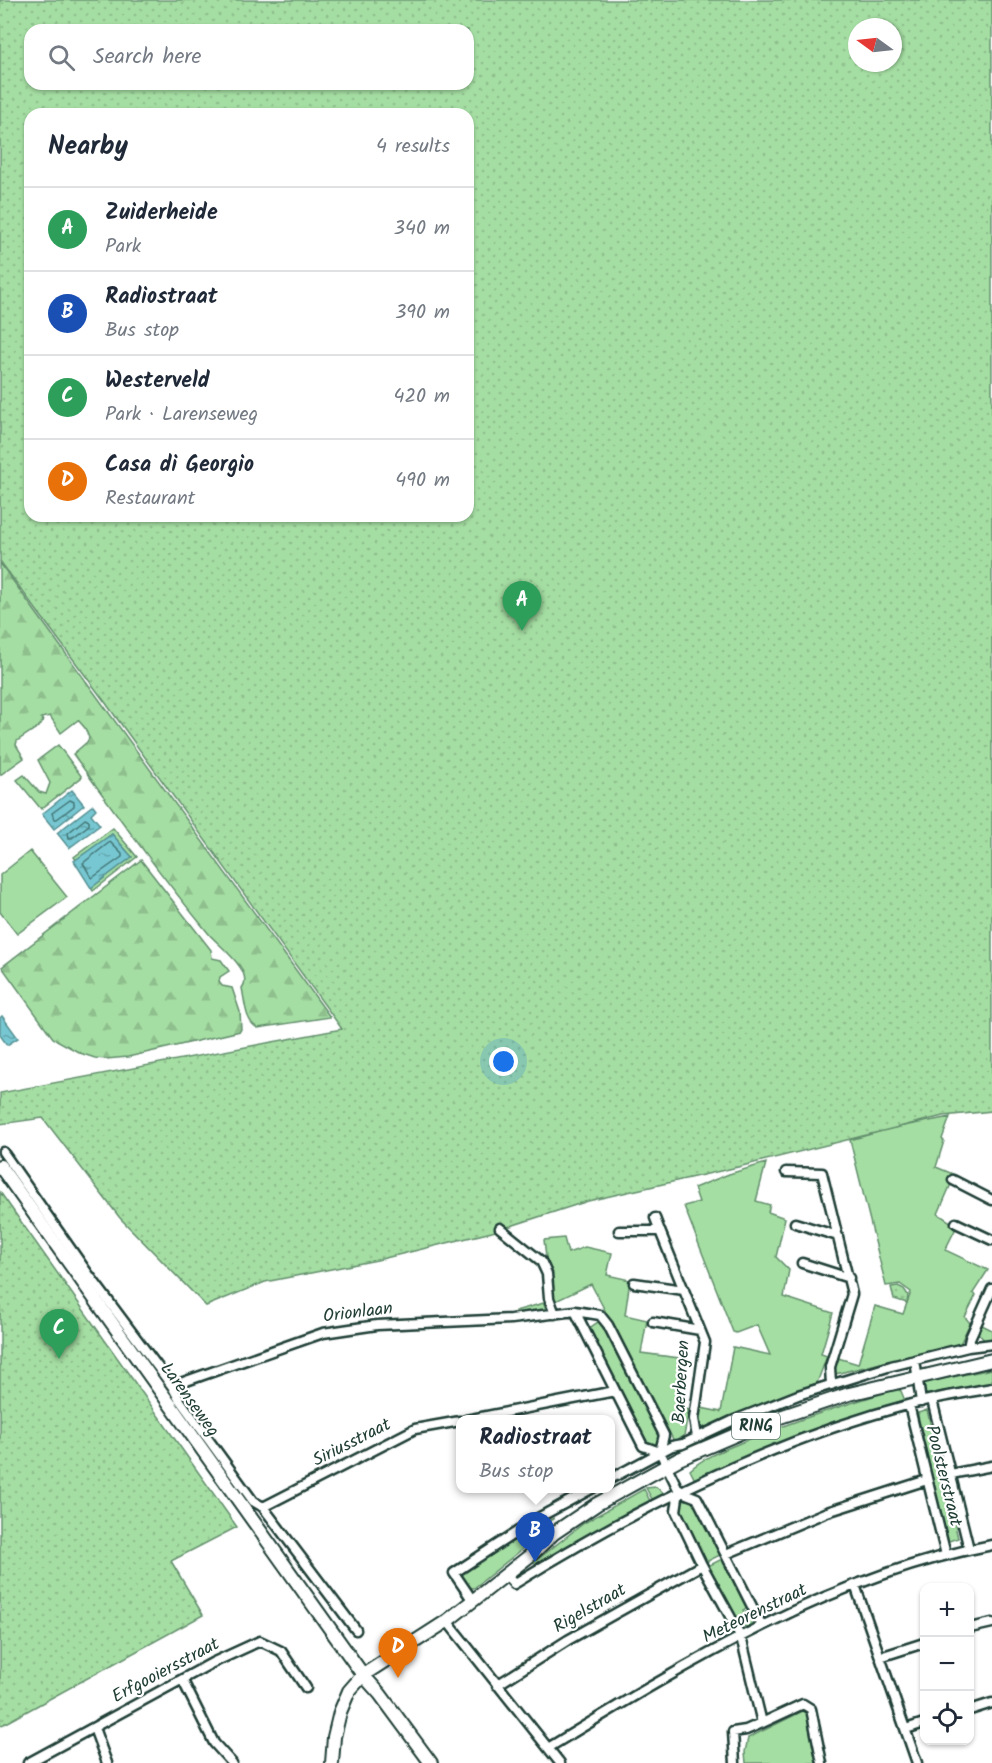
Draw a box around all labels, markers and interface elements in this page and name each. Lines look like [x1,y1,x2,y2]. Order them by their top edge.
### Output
north arrow [848,18,902,72]
search box [24,24,474,90]
text: Search here [93,40,201,75]
icon: search [45,41,78,74]
text: Nearby [48,126,128,168]
text: 4 results [376,131,450,163]
text: Zuiderheide [105,196,218,231]
text: A [61,213,74,245]
text: 340 m [394,213,450,245]
text: Park [105,231,141,263]
text: Radiostraat [105,280,218,315]
text: B [61,297,74,329]
text: 390 m [395,297,450,329]
text: Bus stop [105,315,179,347]
text: Westerveld [105,364,210,399]
text: C [61,381,74,413]
text: 420 m [393,381,450,413]
text: Park · Larenseweg [105,399,258,431]
text: Casa di Georgio [105,448,254,483]
text: D [61,465,74,497]
text: 490 m [395,465,450,497]
text: Restaurant [105,483,195,515]
pin: A [502,582,542,631]
your location [489,1047,518,1076]
street label: Orionlaan [322,1294,394,1332]
pin: C [40,1310,78,1359]
street label: Baerbergen [665,1339,699,1425]
street label: Larenseweg [152,1356,226,1444]
street label: Siriusstraat [308,1410,397,1475]
road number: RING [732,1413,780,1439]
popup [456,1415,615,1493]
text: Radiostraat [479,1421,592,1456]
street label: Poolsterstraat [916,1422,970,1531]
text: Bus stop [479,1456,553,1488]
pin: B [516,1512,554,1562]
street label: Rigelstraat [548,1576,633,1642]
street label: Meteorenstraat [698,1576,813,1652]
map controls [920,1583,974,1745]
button: + [920,1583,974,1637]
pin: D [378,1628,418,1678]
street label: Erfgooiersstraat [107,1630,226,1712]
button: − [920,1637,974,1691]
button: locate [920,1691,974,1745]

